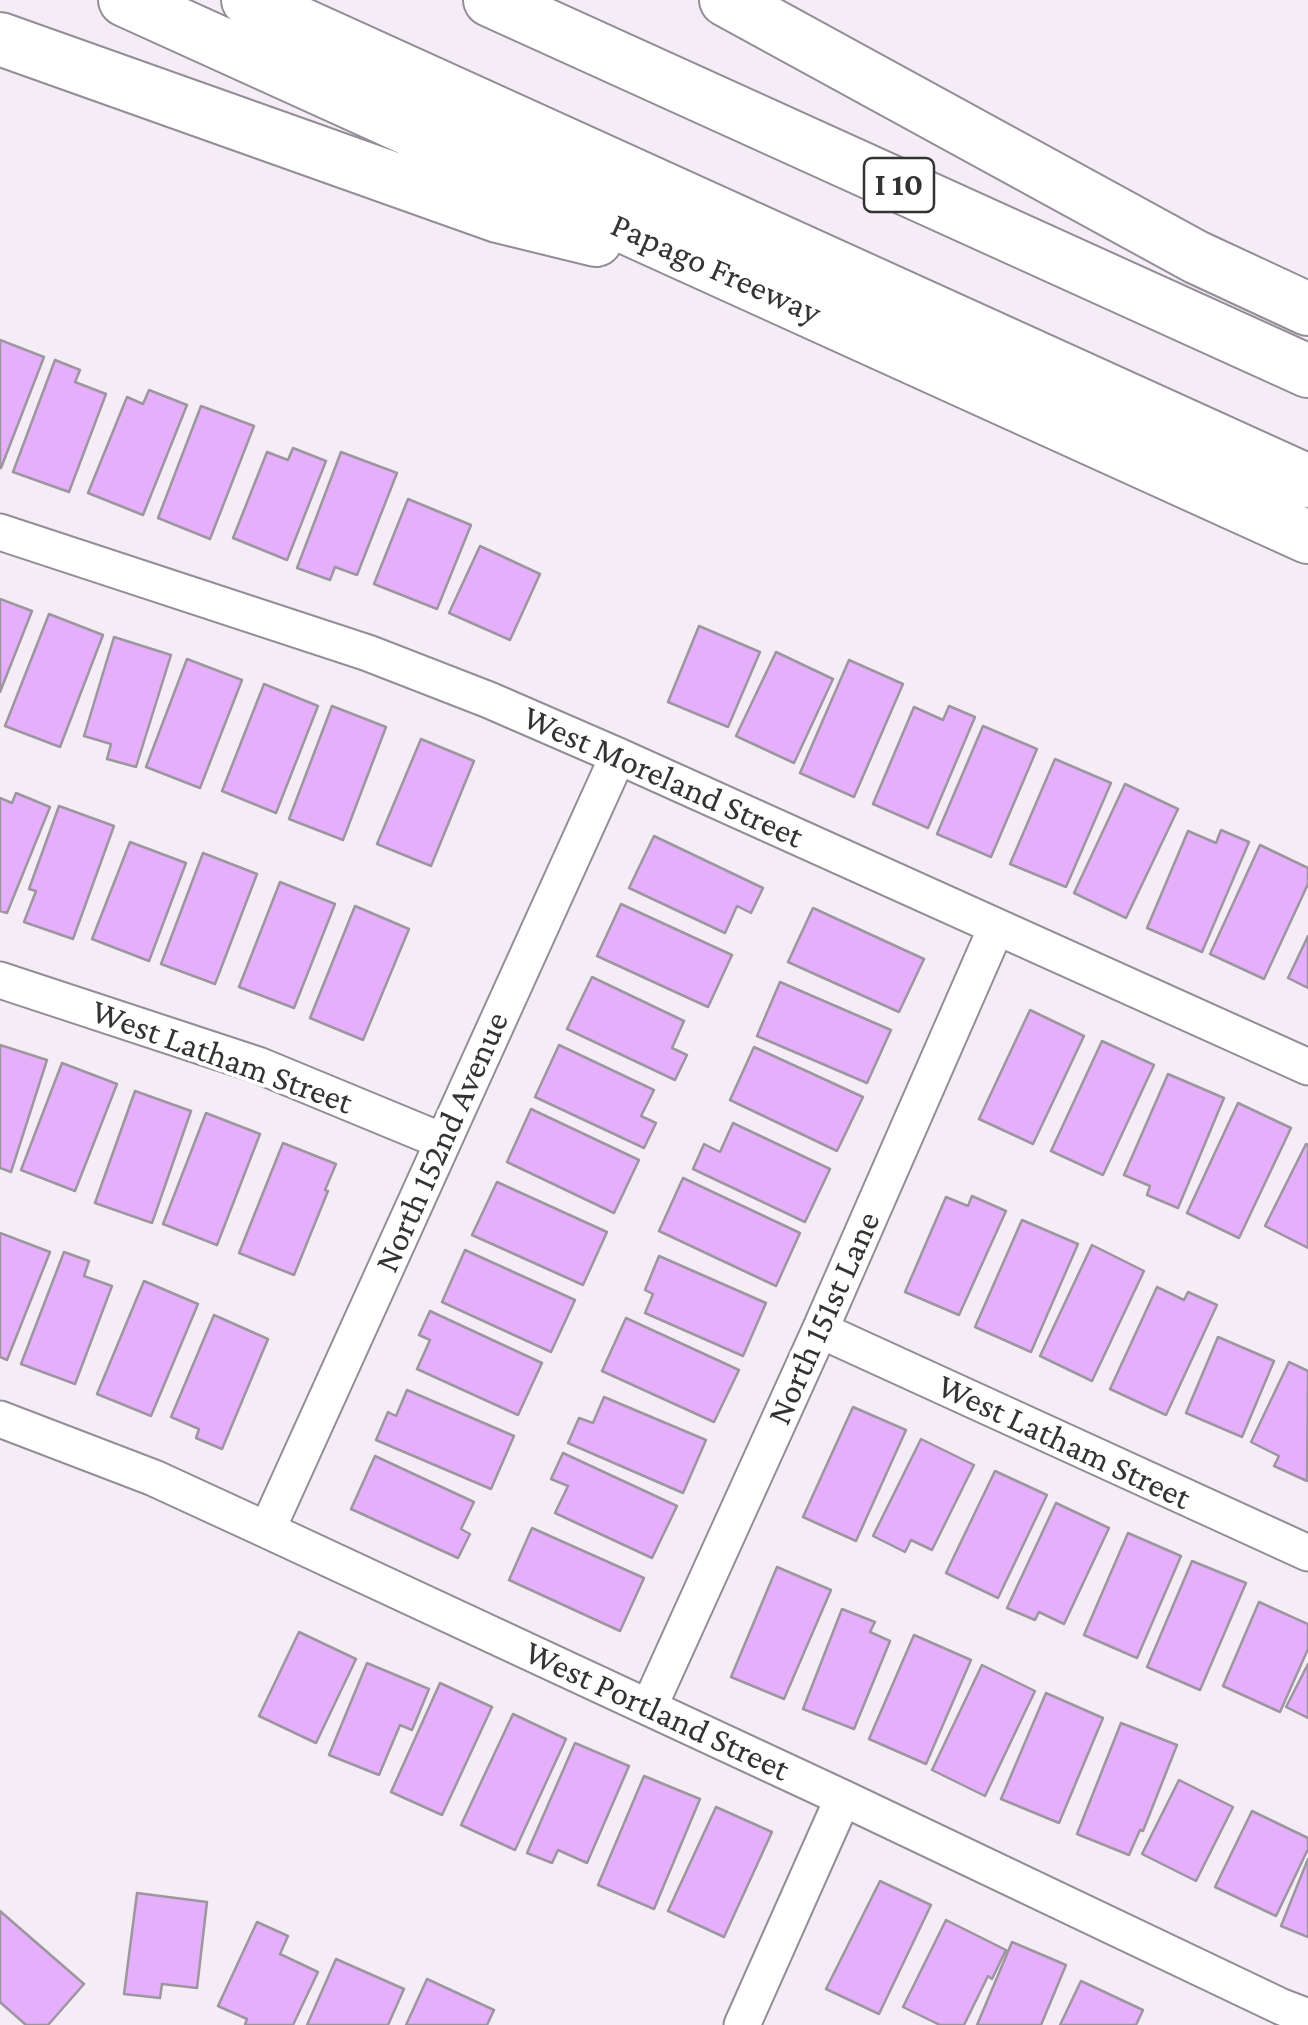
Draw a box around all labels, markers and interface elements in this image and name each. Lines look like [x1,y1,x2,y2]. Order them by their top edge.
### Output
road number: I 10 [864,158,934,212]
street label: Papago Freeway [604,204,828,334]
street label: West Moreland Street [516,696,810,858]
street label: West Latham Street [86,990,358,1124]
street label: North 152nd Avenue [366,1005,518,1279]
street label: North 151st Lane [758,1205,890,1431]
street label: West Latham Street [931,1365,1197,1519]
street label: West Portland Street [518,1631,796,1791]

